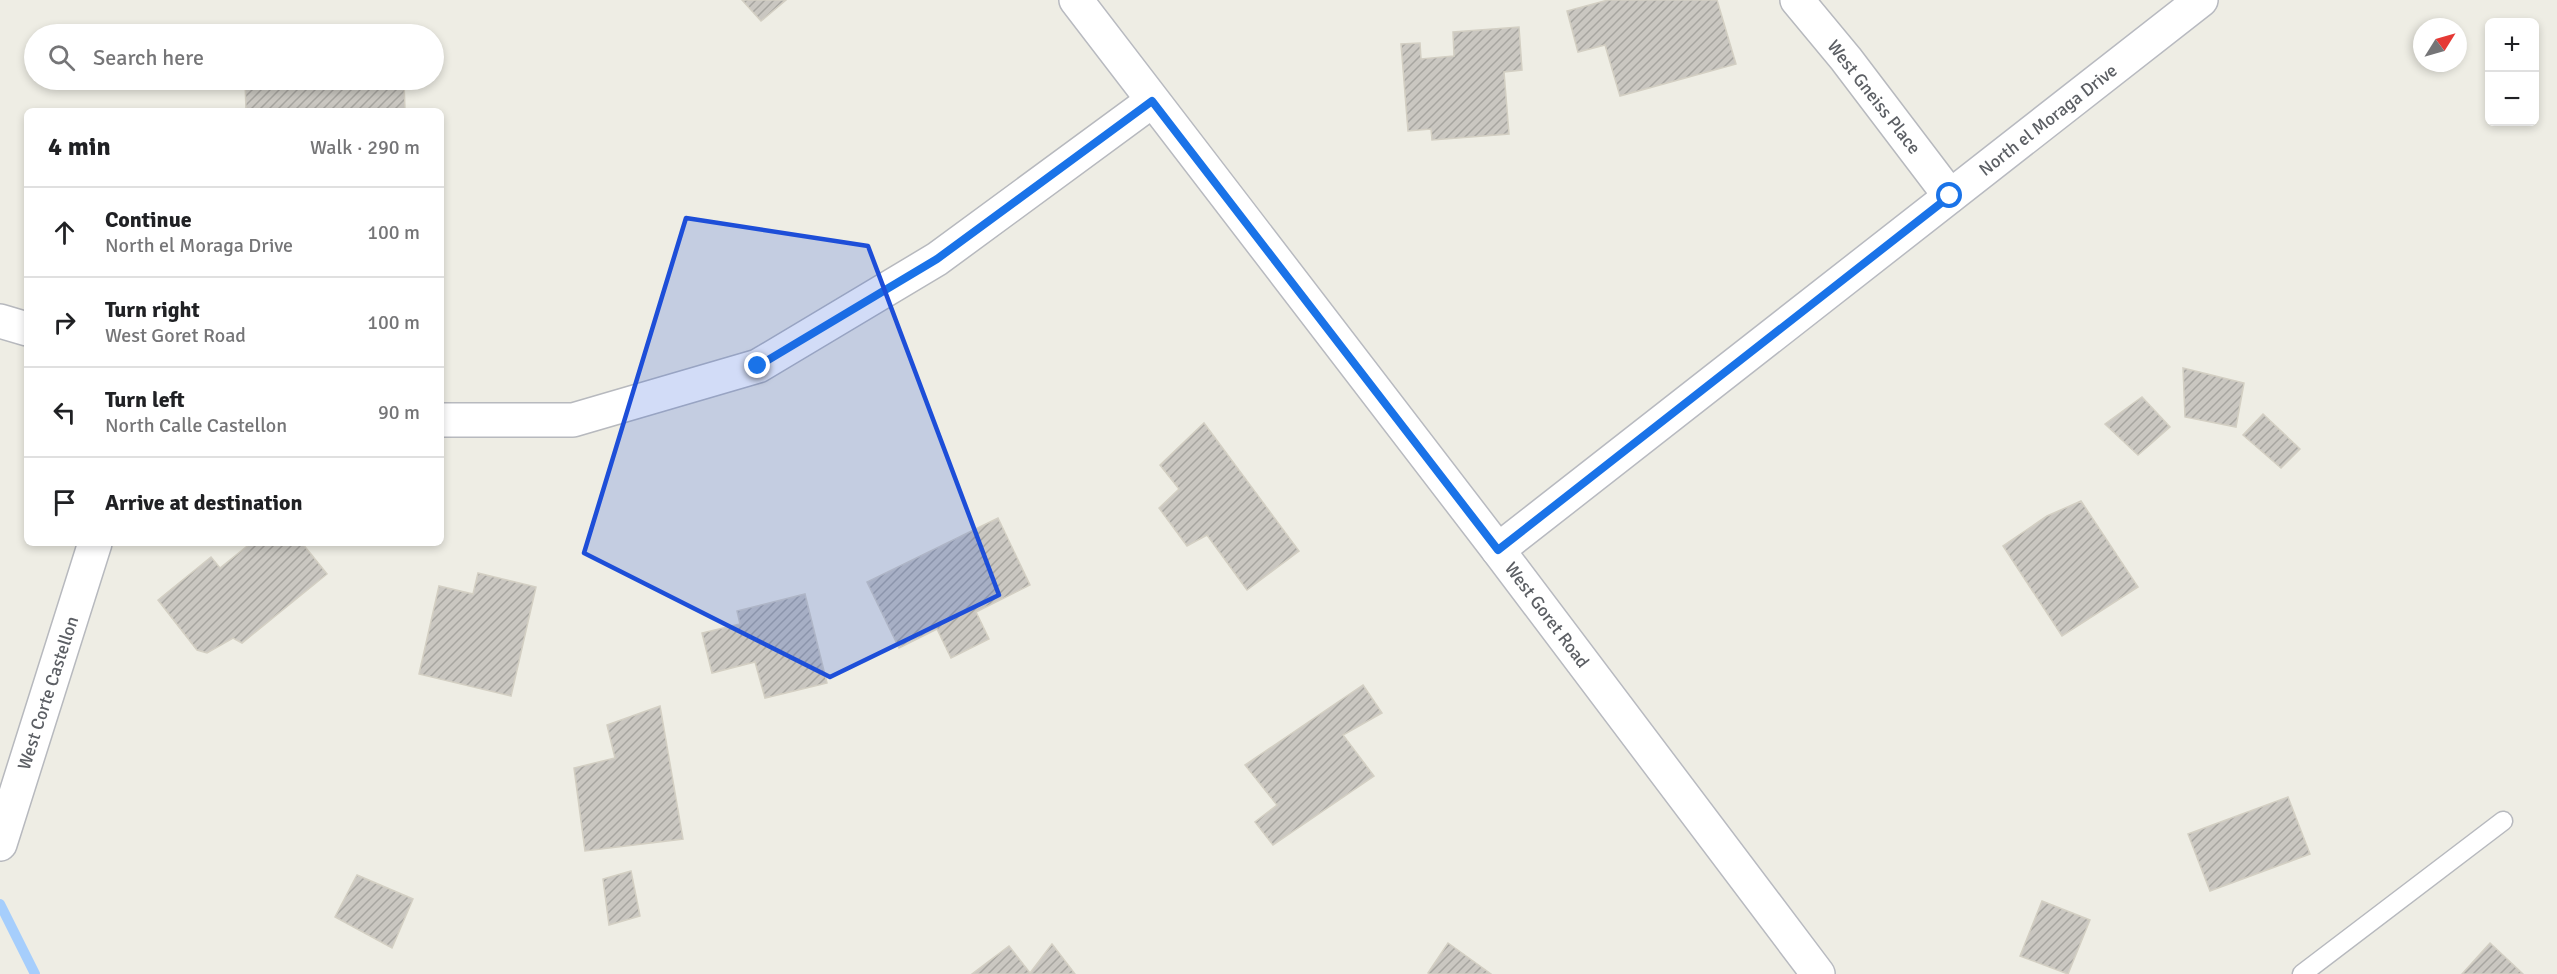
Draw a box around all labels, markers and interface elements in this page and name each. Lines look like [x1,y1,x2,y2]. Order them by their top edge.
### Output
north arrow [2413,18,2467,72]
map controls [2485,18,2539,126]
button: + [2485,18,2539,72]
search box [24,24,444,90]
street label: West Gneiss Place [1823,36,1925,158]
icon: search [45,41,78,74]
text: Search here [93,44,204,71]
street label: North el Moraga Drive [1975,59,2121,181]
button: − [2485,72,2539,126]
text: 4 min [48,131,111,163]
text: Walk · 290 m [310,135,420,160]
route start [1936,182,1962,208]
text: Continue [105,206,192,233]
icon: ahead [48,216,81,249]
text: 100 m [367,220,420,245]
text: North el Moraga Drive [105,233,293,258]
text: Turn right [105,296,200,323]
icon: right [48,306,81,339]
text: 100 m [367,310,420,335]
text: West Goret Road [105,323,246,348]
route end [744,352,770,378]
text: Turn left [105,386,185,413]
icon: left [48,396,81,429]
text: 90 m [378,400,420,425]
text: North Calle Castellon [105,413,287,438]
icon: arrive [48,486,81,519]
text: Arrive at destination [105,489,302,516]
street label: West Goret Road [1500,558,1594,672]
street label: West Corte Castellon [13,613,83,773]

